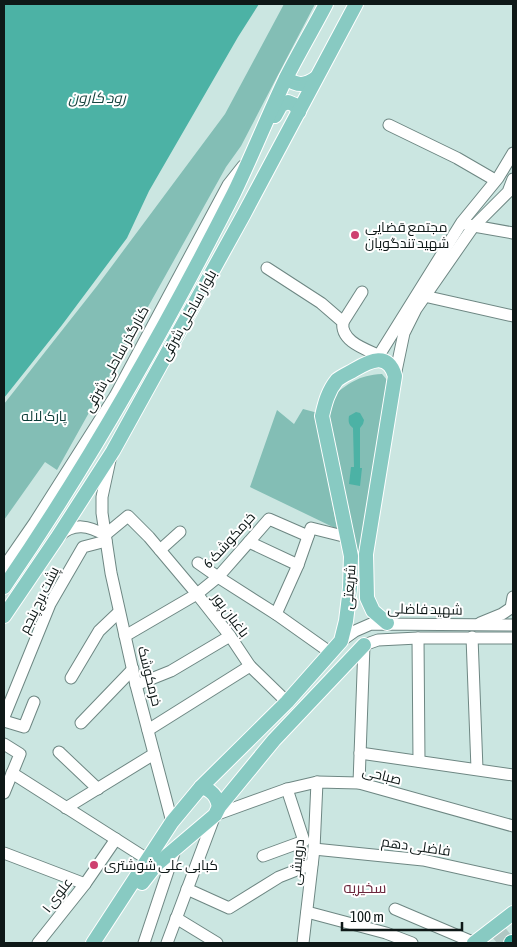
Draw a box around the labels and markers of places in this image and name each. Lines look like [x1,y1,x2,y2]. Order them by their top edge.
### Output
place label: مجتمع قضایی شهید تندگویان [365,219,449,251]
marker: مجتمع قضایی شهید تندگویان [349,229,361,241]
place label: کبابی علی شوشتری [104,857,218,873]
marker: کبابی علی شوشتری [88,859,100,871]

